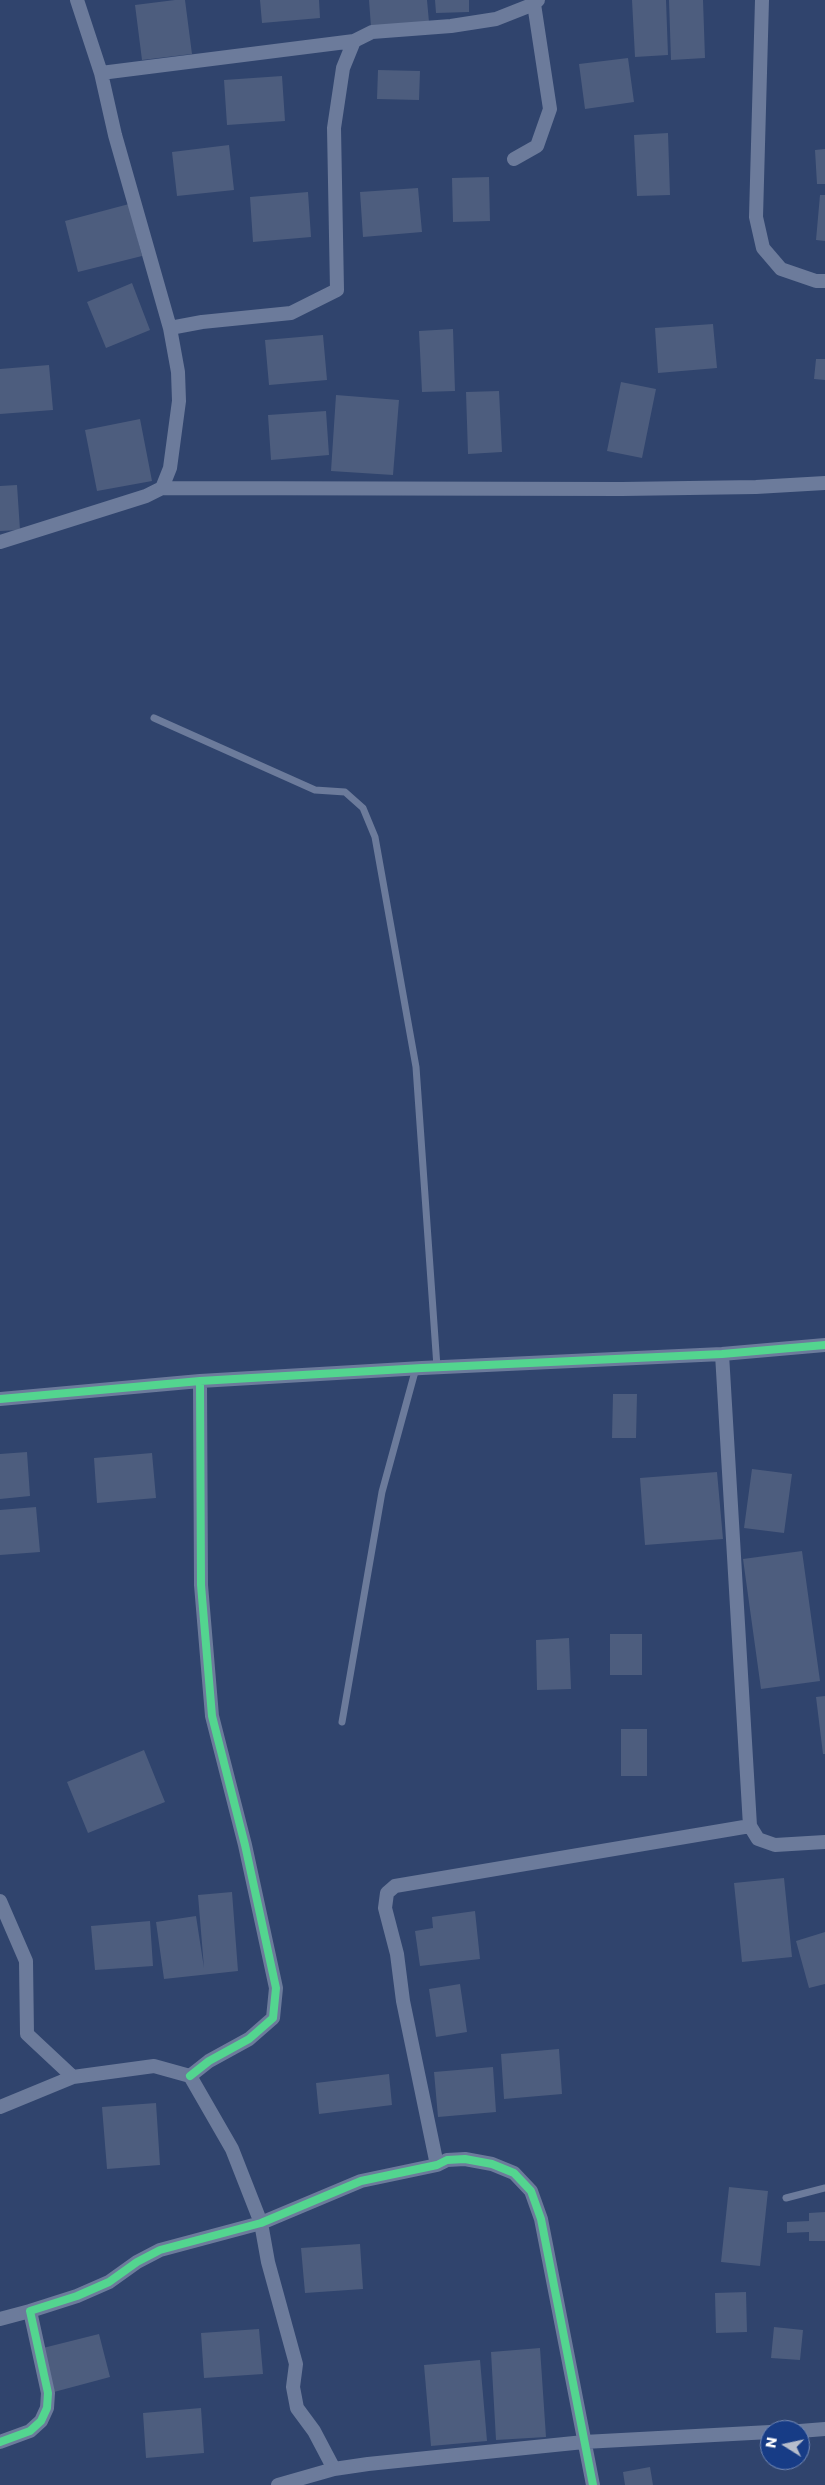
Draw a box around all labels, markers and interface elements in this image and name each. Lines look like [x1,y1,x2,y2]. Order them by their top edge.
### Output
north arrow [760,2420,810,2470]
text: N [760,2436,782,2449]

